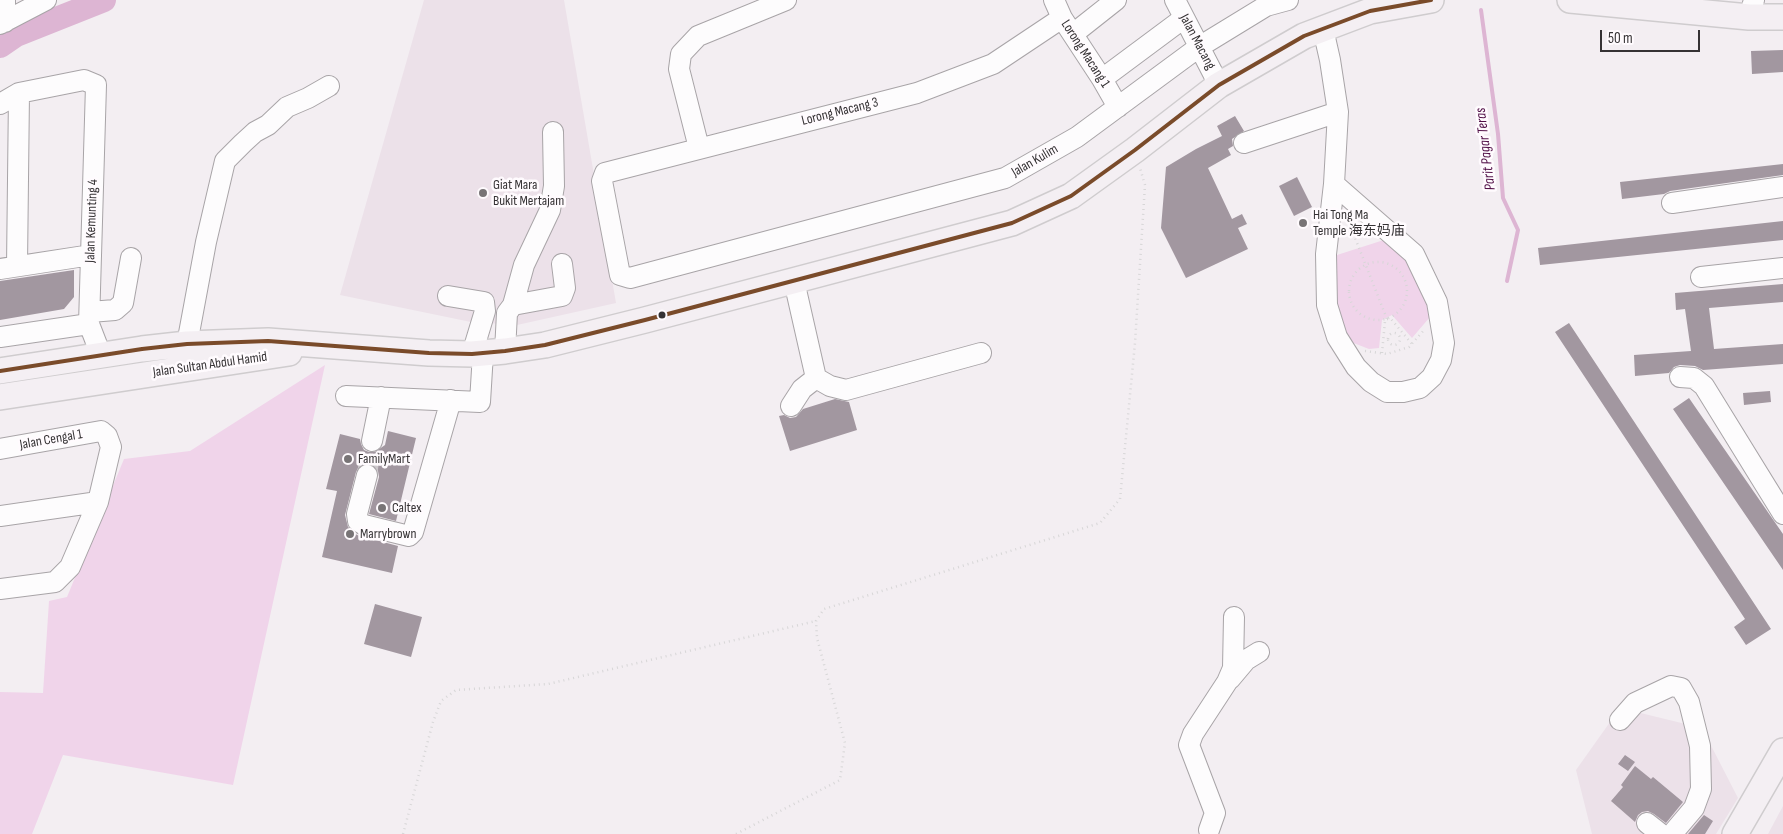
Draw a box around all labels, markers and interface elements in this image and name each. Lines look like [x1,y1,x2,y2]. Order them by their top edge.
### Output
street label: Jalan Macang [1175,11,1219,73]
street label: Lorong Macang 1 [1057,17,1113,91]
scale bar [1603,20,1703,52]
text: 50 m [1608,29,1633,48]
street label: Lorong Macang 3 [800,94,880,130]
water label: Parit Pagar Teras [1472,107,1500,191]
street label: Jalan Kulim [1009,141,1061,181]
place label: Giat Mara Bukit Mertajam [493,177,564,210]
street label: Jalan Kemunting 4 [82,179,102,263]
marker: Giat Mara Bukit Mertajam [477,187,489,199]
place label: Hai Tong Ma Temple 海东妈庙 [1313,207,1405,240]
marker: Hai Tong Ma Temple 海东妈庙 [1297,217,1309,229]
unlabelled marker [657,310,667,320]
street label: Jalan Sultan Abdul Hamid [152,349,268,381]
street label: Jalan Cengal 1 [18,426,84,454]
place label: FamilyMart [358,451,410,467]
marker: FamilyMart [342,453,354,465]
place label: Caltex [392,500,421,516]
marker: Caltex [376,502,388,514]
place label: Marrybrown [360,526,416,542]
marker: Marrybrown [344,528,356,540]

